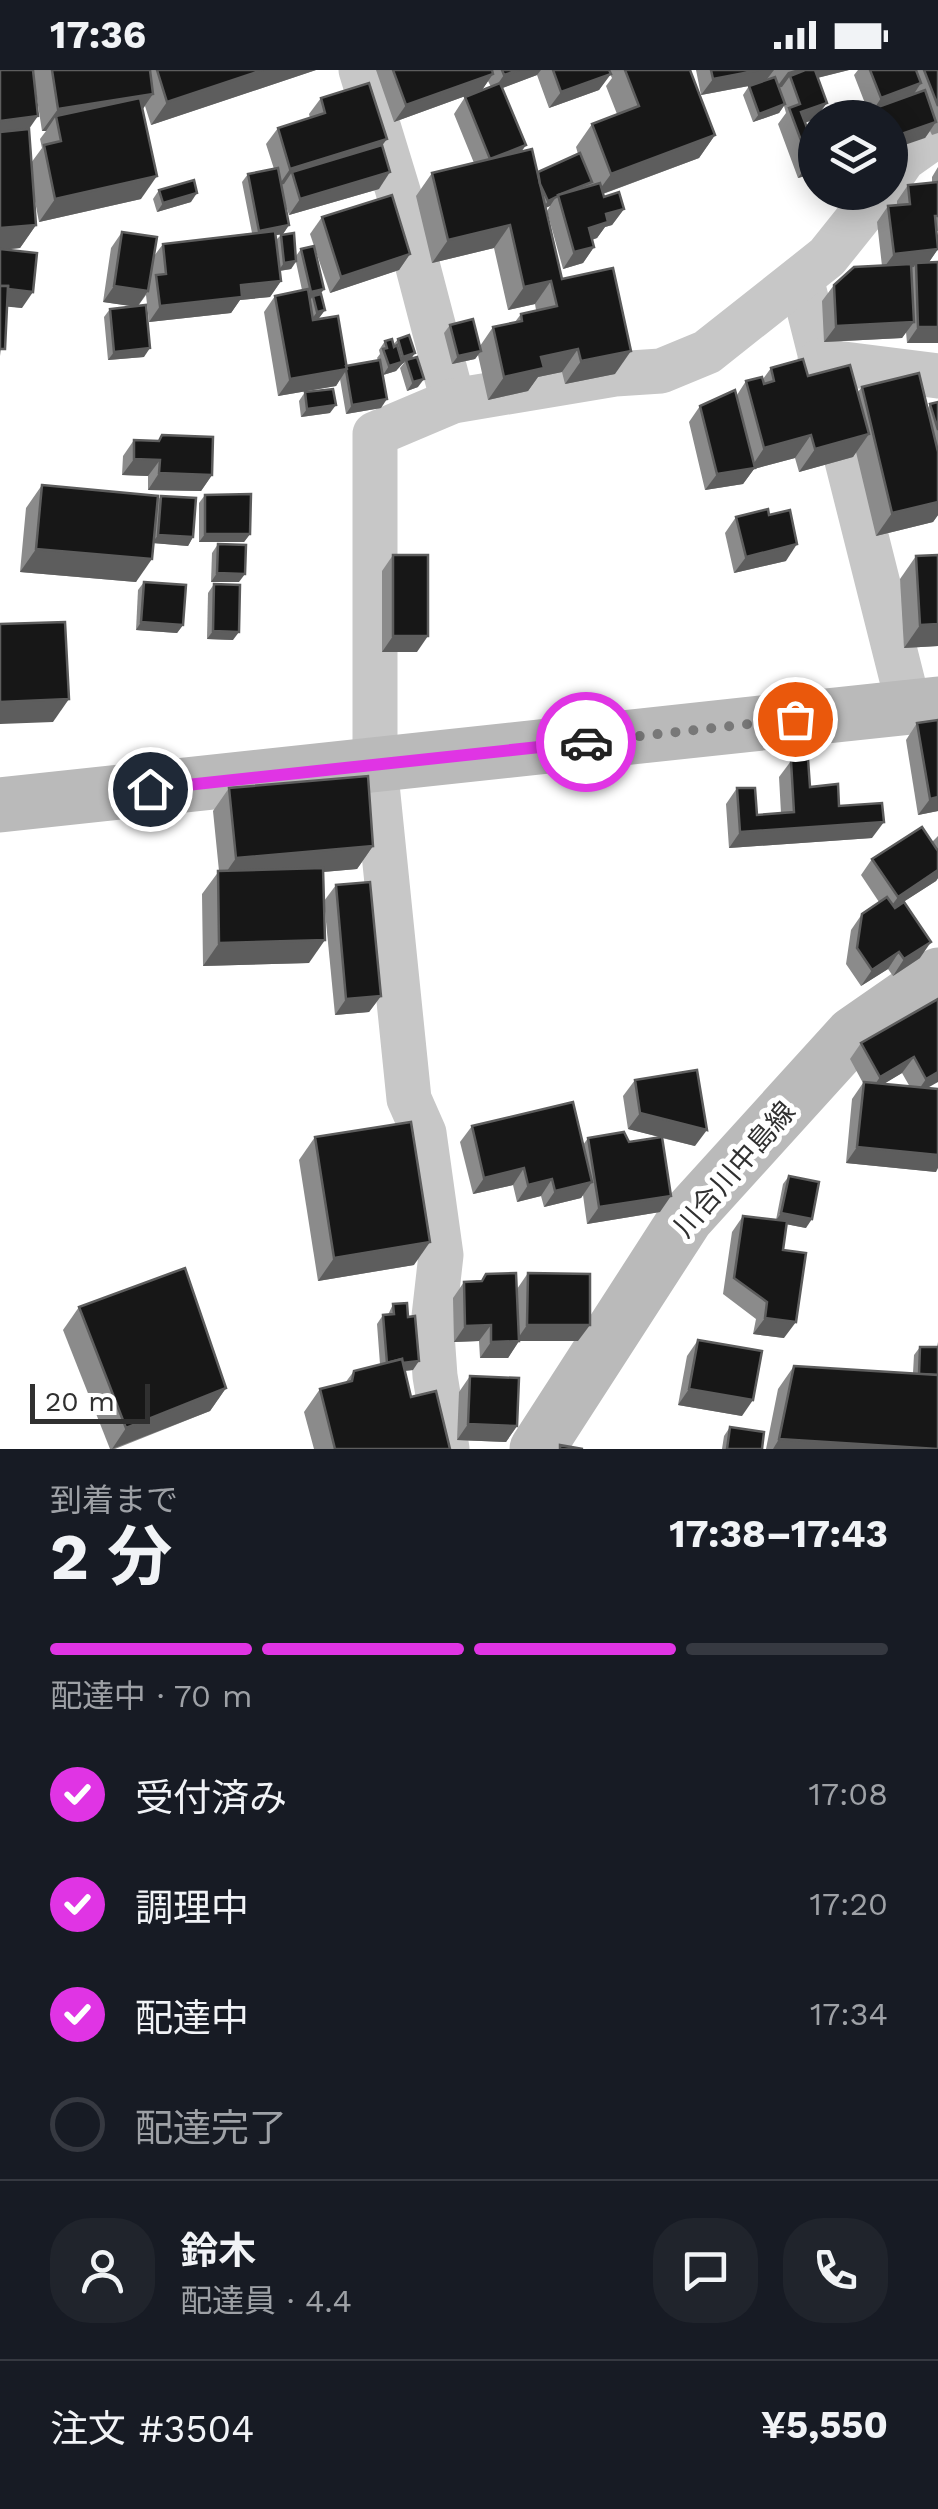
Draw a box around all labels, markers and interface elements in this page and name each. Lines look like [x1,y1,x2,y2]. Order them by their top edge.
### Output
text: 17:36 [50,13,146,57]
map controls [798,100,908,210]
button: layers [798,100,908,210]
pin [753,677,838,762]
courier [536,692,636,792]
icon: bag [768,692,823,747]
icon: car [559,715,614,770]
pin [108,747,193,832]
icon: home [123,762,178,817]
street label: 川合川中島線 [667,1095,802,1244]
scale bar [30,1379,150,1424]
text: 20 m [45,1385,115,1418]
text: 到着まで [50,1481,178,1519]
text: 17:38–17:43 [669,1512,888,1556]
text: 2 分 [50,1519,172,1595]
text: 配達中 · 70 m [50,1677,252,1715]
icon: check [50,1767,105,1822]
text: 17:08 [808,1775,888,1813]
text: 受付済み [135,1776,287,1820]
icon: check [50,1877,105,1932]
text: 17:20 [810,1885,888,1923]
text: 調理中 [135,1886,249,1930]
icon: check [50,1987,105,2042]
text: 17:34 [810,1995,888,2033]
text: 配達中 [135,1996,249,2040]
text: 配達完了 [135,2106,287,2150]
button: person [50,2218,155,2323]
button: chat [653,2218,758,2323]
button: phone [783,2218,888,2323]
text: 鈴木 [180,2229,256,2273]
text: 配達員 · 4.4 [180,2282,352,2320]
text: ¥5,550 [761,2403,888,2447]
text: 注文 #3504 [50,2407,254,2451]

